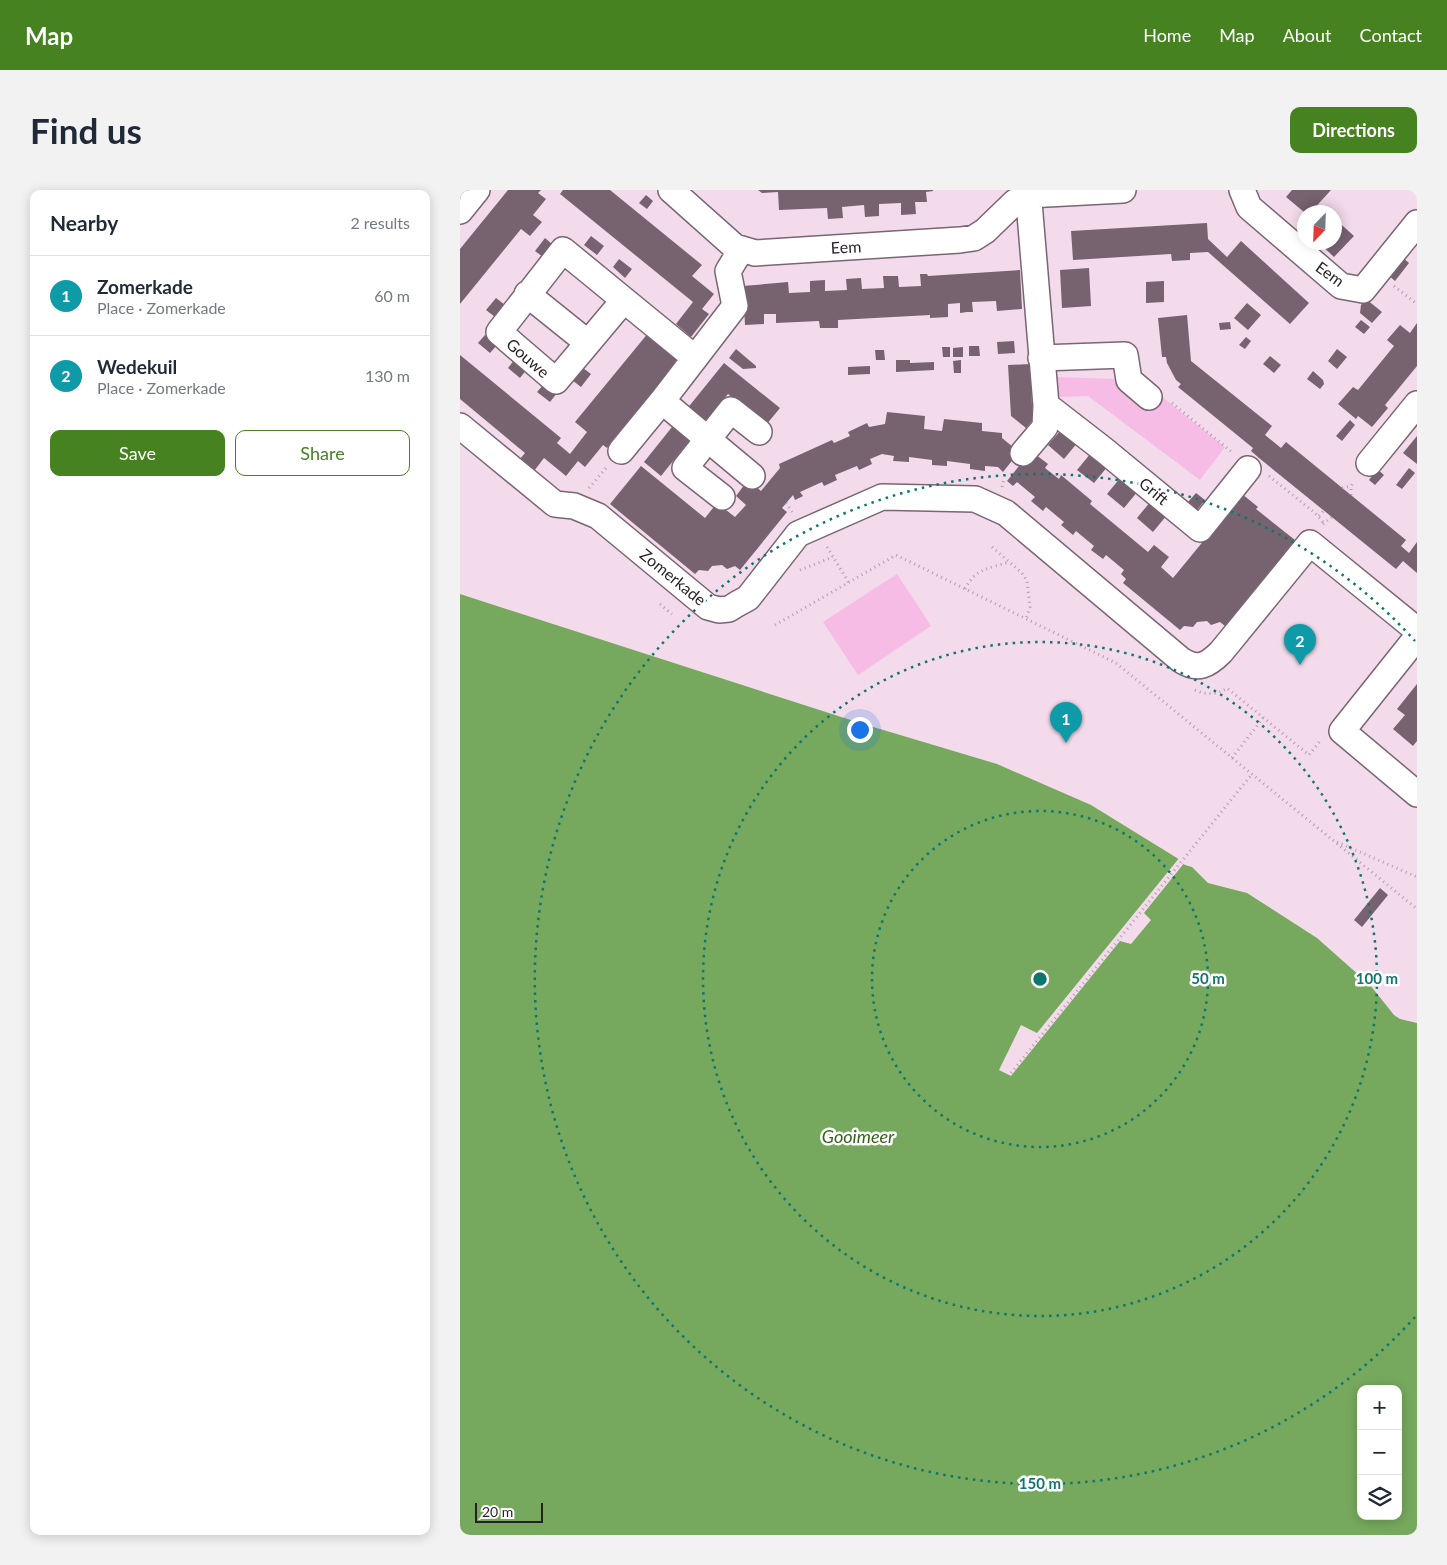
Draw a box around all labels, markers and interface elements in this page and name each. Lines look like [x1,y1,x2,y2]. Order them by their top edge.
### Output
text: Map [25,21,73,50]
text: Home [1143,24,1191,46]
text: Map [1219,24,1255,46]
text: About [1283,24,1332,46]
text: Contact [1360,24,1422,46]
button: Directions [1290,107,1417,153]
text: Find us [30,109,142,151]
north arrow [1297,205,1342,250]
text: Nearby [50,210,118,235]
text: 2 results [350,213,410,232]
street label: Eem [830,236,862,257]
street label: Eem [1312,257,1348,290]
text: Zomerkade [97,275,193,298]
text: 1 [61,286,71,305]
text: 60 m [374,286,410,305]
text: Place · Zomerkade [97,298,226,317]
street label: Gouwe [503,334,554,381]
text: Wedekuil [97,355,177,378]
text: 2 [61,366,71,385]
text: 130 m [365,366,410,385]
text: Place · Zomerkade [97,378,226,397]
button: Save [50,430,225,476]
button: Share [235,430,410,476]
street label: Grift [1136,473,1173,508]
street label: Zomerkade [637,544,710,609]
pin: 2 [1284,624,1316,665]
pin: 1 [1050,702,1082,743]
your location [847,717,873,743]
text: 50 m [1191,969,1225,987]
text: 100 m [1356,969,1398,987]
centre of rings [1031,970,1049,988]
water label: Gooimeer [822,1125,895,1147]
map controls [1357,1385,1402,1520]
button: + [1357,1385,1402,1430]
button: − [1357,1430,1402,1475]
text: 150 m [1019,1474,1061,1492]
button: layers [1357,1475,1402,1520]
scale bar [475,1500,542,1523]
text: 20 m [482,1503,513,1520]

